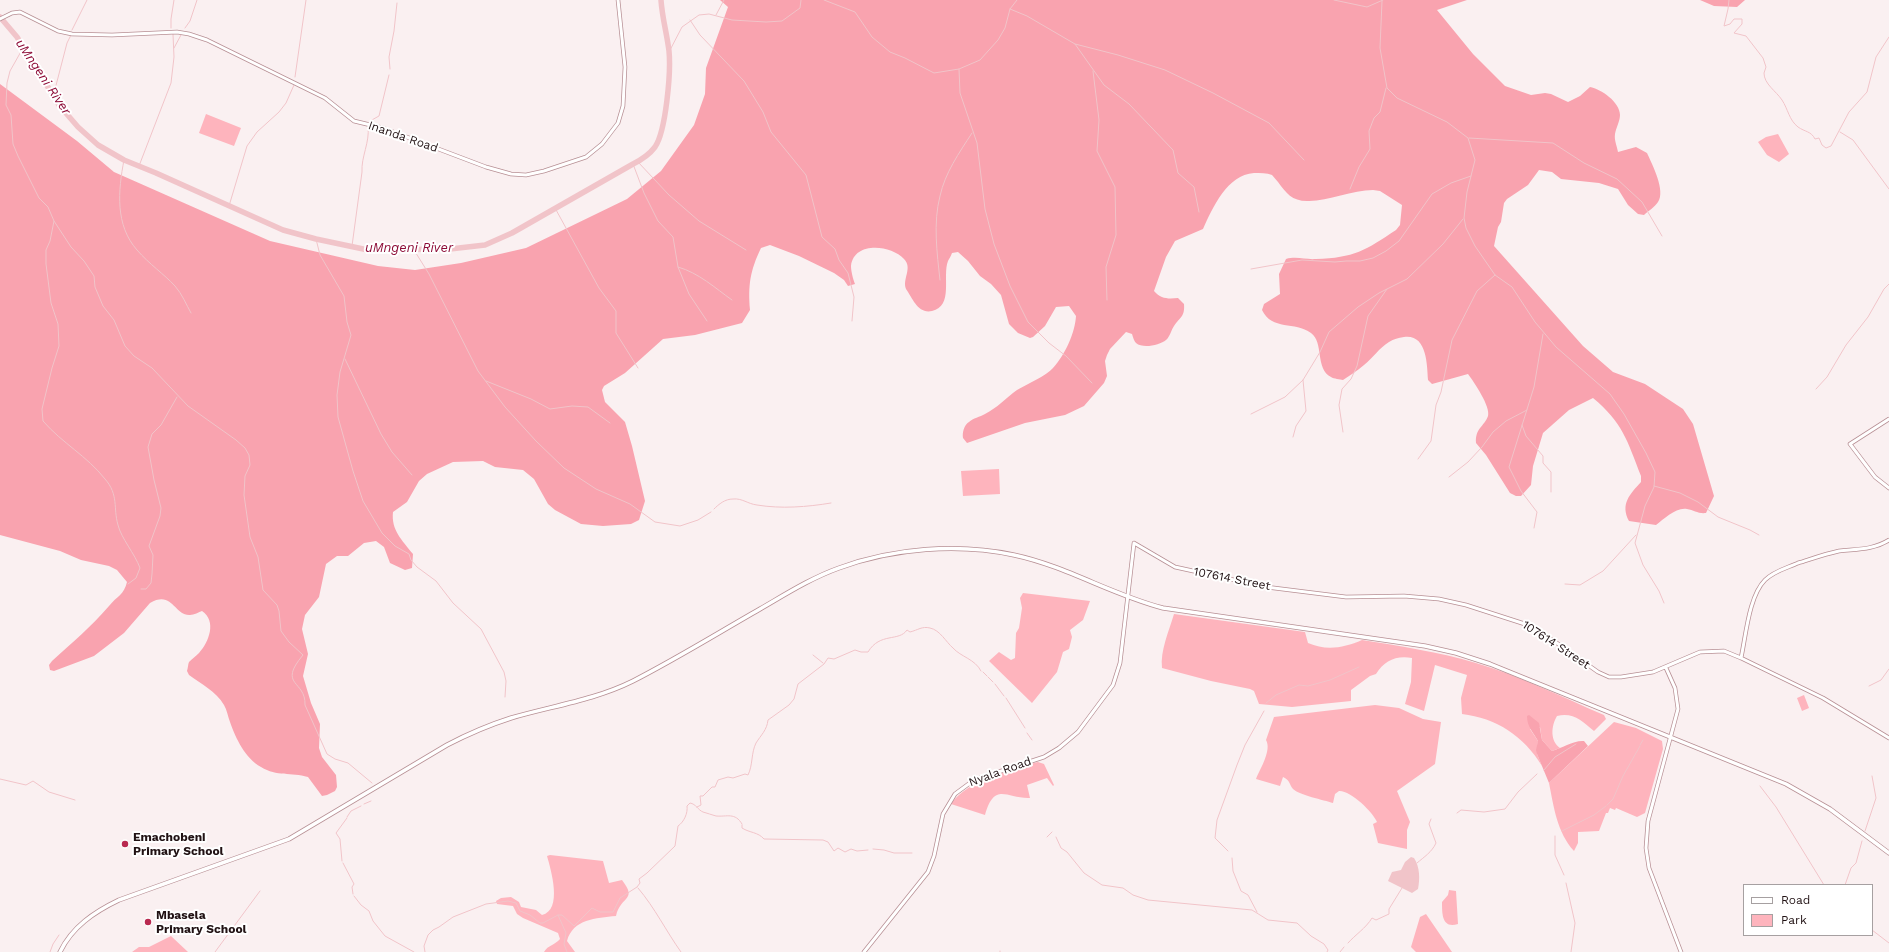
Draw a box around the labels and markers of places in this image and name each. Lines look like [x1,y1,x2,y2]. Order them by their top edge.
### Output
place label: Emachobeni Primary School [133,830,224,858]
marker: Emachobeni Primary School [120,839,130,849]
place label: Mbasela Primary School [156,908,247,936]
marker: Mbasela Primary School [143,917,153,927]

